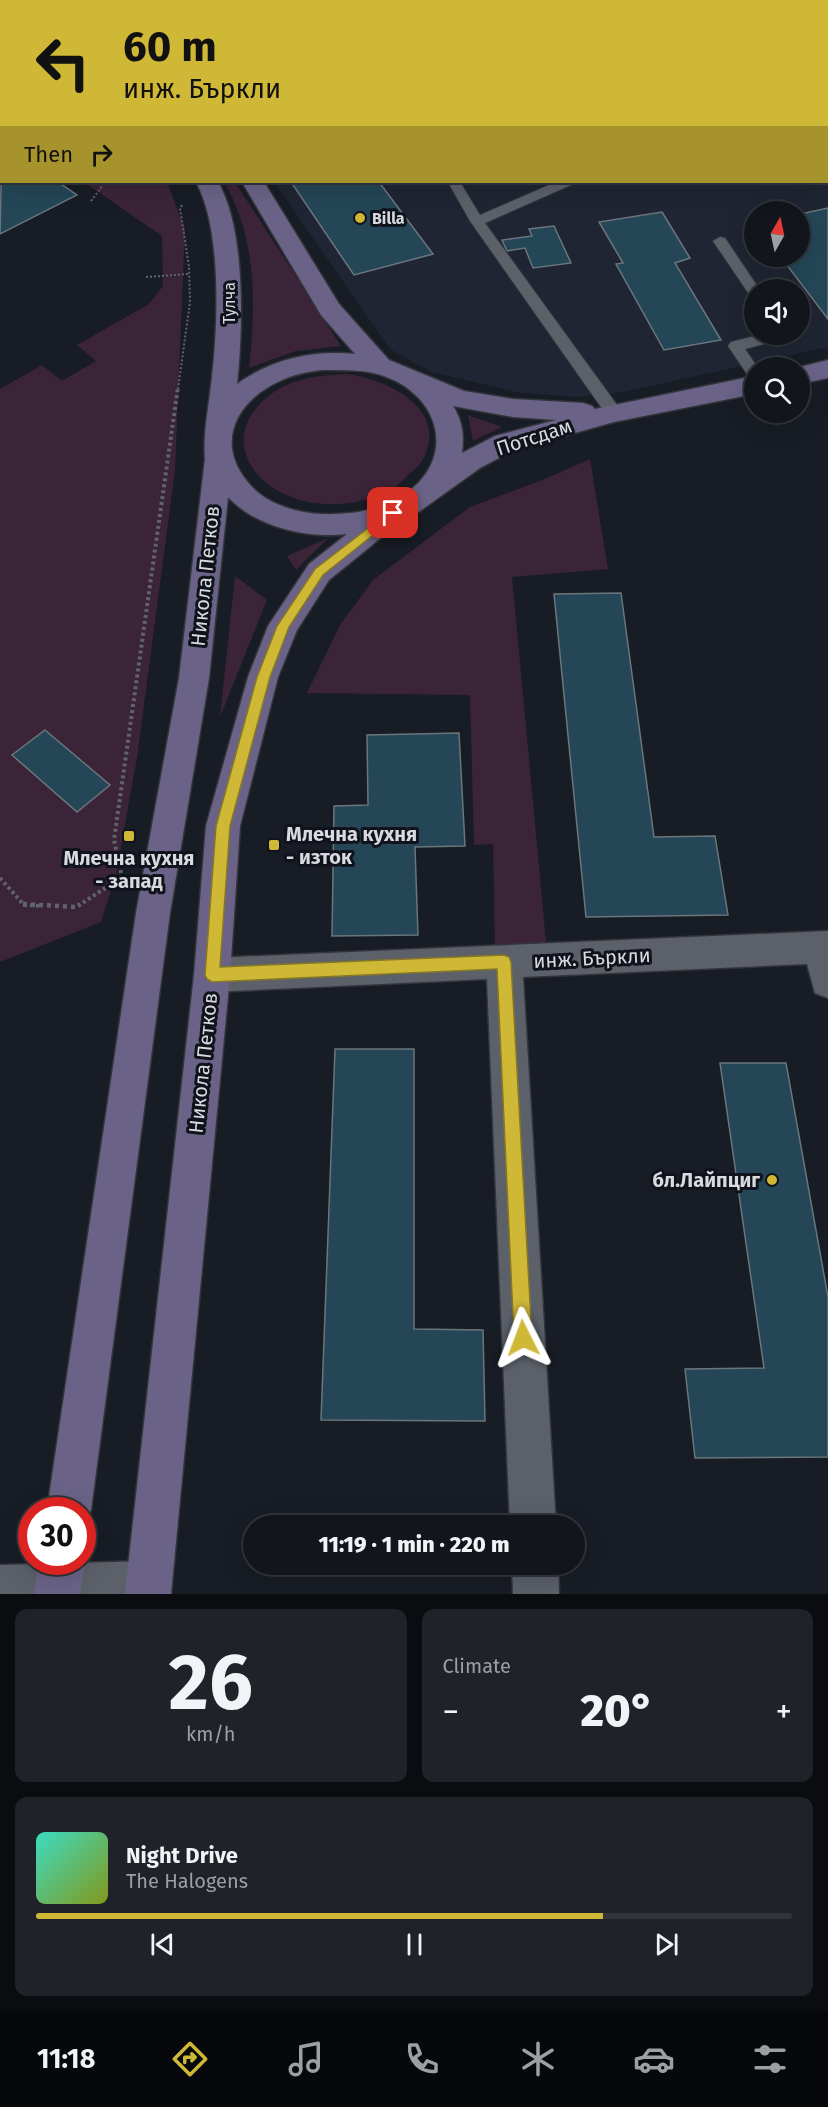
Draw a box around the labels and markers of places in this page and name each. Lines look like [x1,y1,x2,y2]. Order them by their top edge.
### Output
place label: Billa [372,209,405,228]
marker: Billa [353,211,367,225]
pin [367,487,418,538]
place label: Млечна кухня - изток [286,822,417,869]
marker: Млечна кухня - запад [122,829,136,843]
marker: Млечна кухня - изток [267,838,281,852]
place label: Млечна кухня - запад [63,846,195,893]
place label: бл.Лайпциг [652,1168,760,1192]
marker: бл.Лайпциг [765,1173,779,1187]

